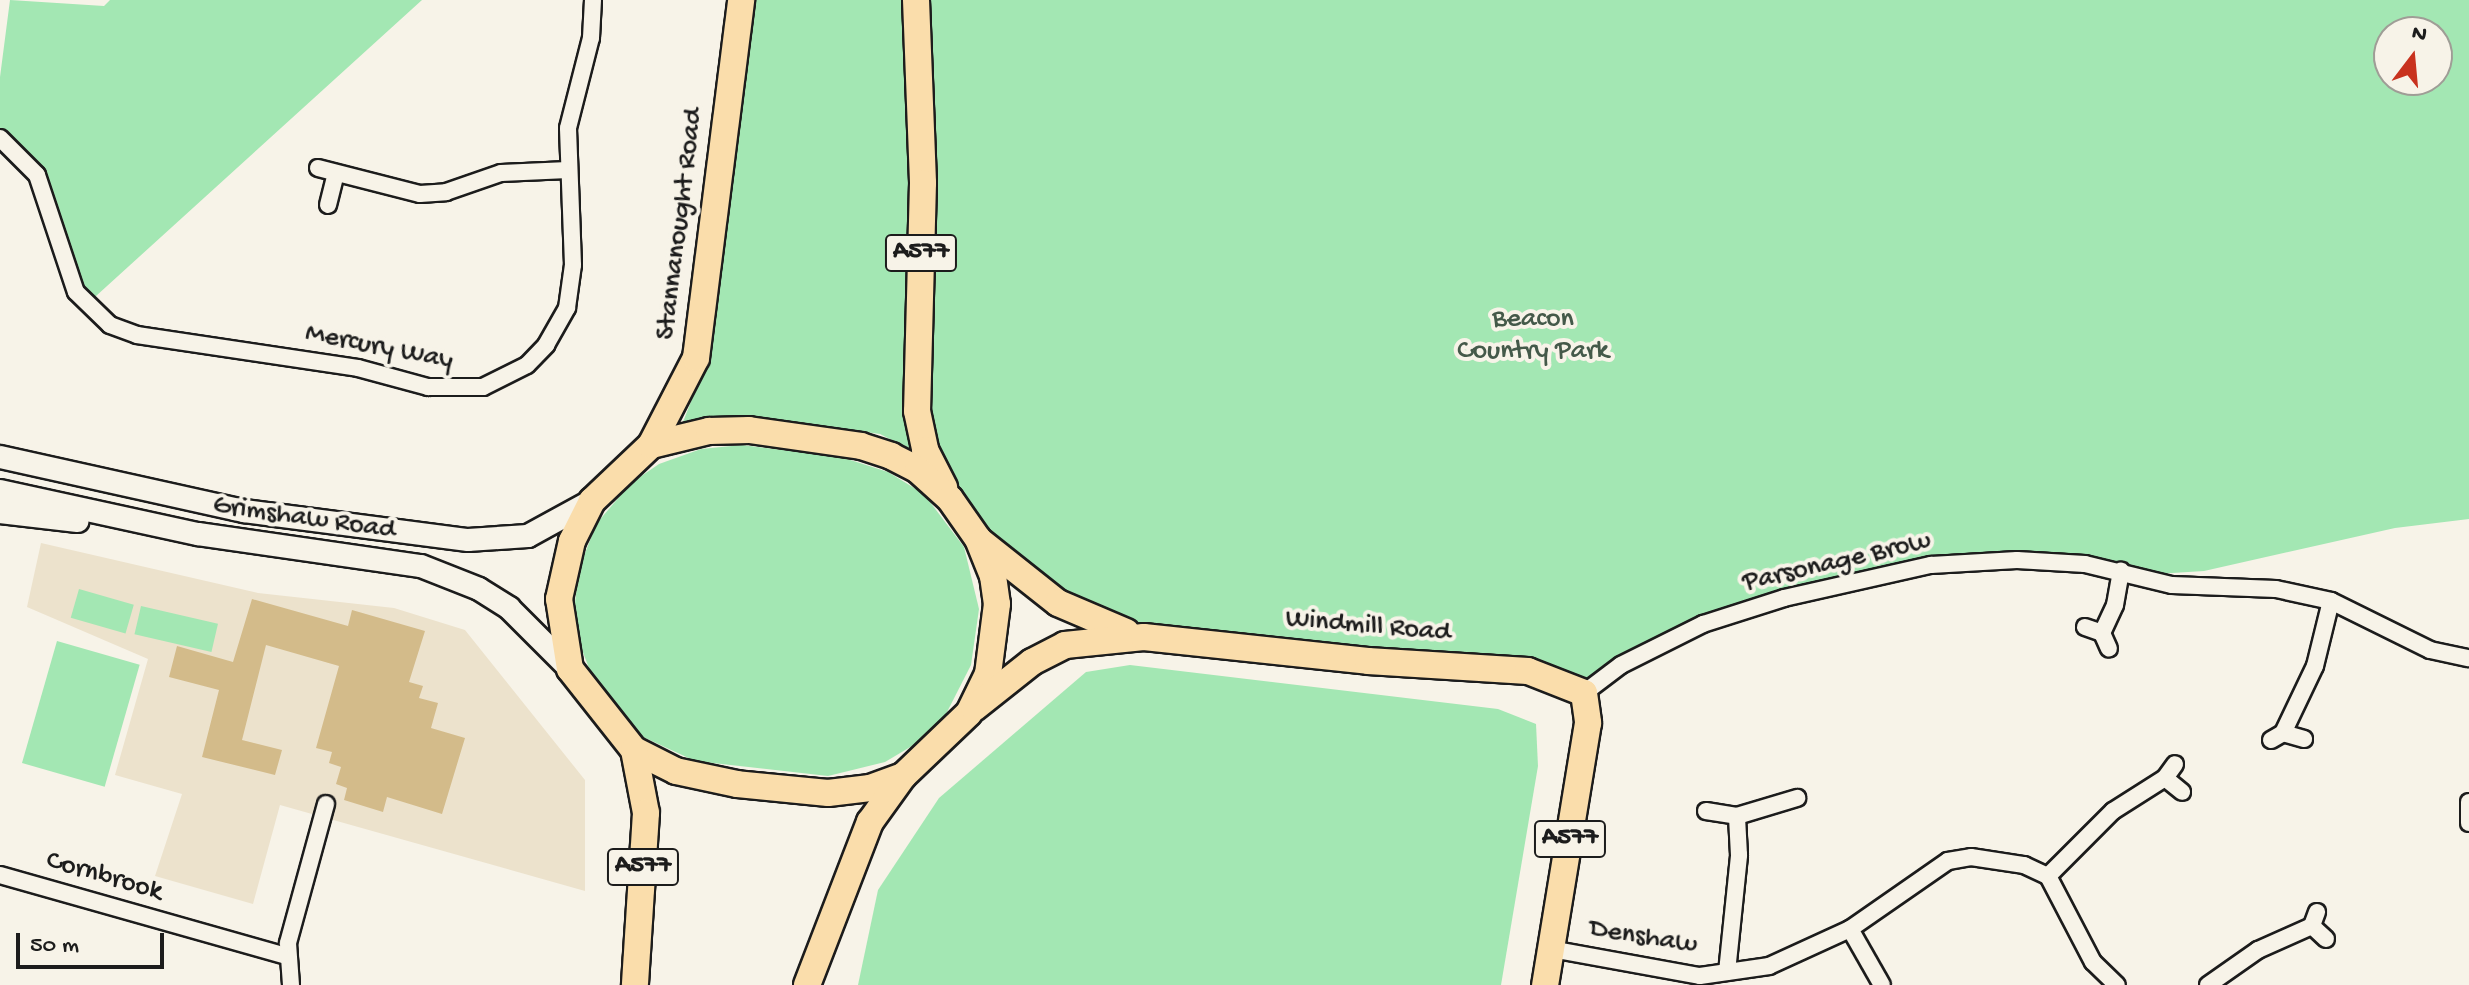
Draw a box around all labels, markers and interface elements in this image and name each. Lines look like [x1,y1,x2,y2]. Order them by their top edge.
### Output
north arrow [2373,16,2453,96]
text: N [2409,20,2430,49]
street label: Stannanought Road [650,106,712,342]
road number: A577 [883,231,959,275]
park label: Beacon Country Park [1457,303,1609,369]
street label: Mercury Way [302,317,456,379]
street label: Grimshaw Road [211,490,397,548]
street label: Parsonage Brow [1740,525,1934,601]
street label: Windmill Road [1284,603,1452,651]
road number: A577 [1532,817,1608,861]
street label: Cornbrook [42,844,166,910]
road number: A577 [605,845,681,889]
street label: Denshaw [1587,913,1699,963]
scale bar [20,917,168,967]
text: 50 m [30,932,79,961]

